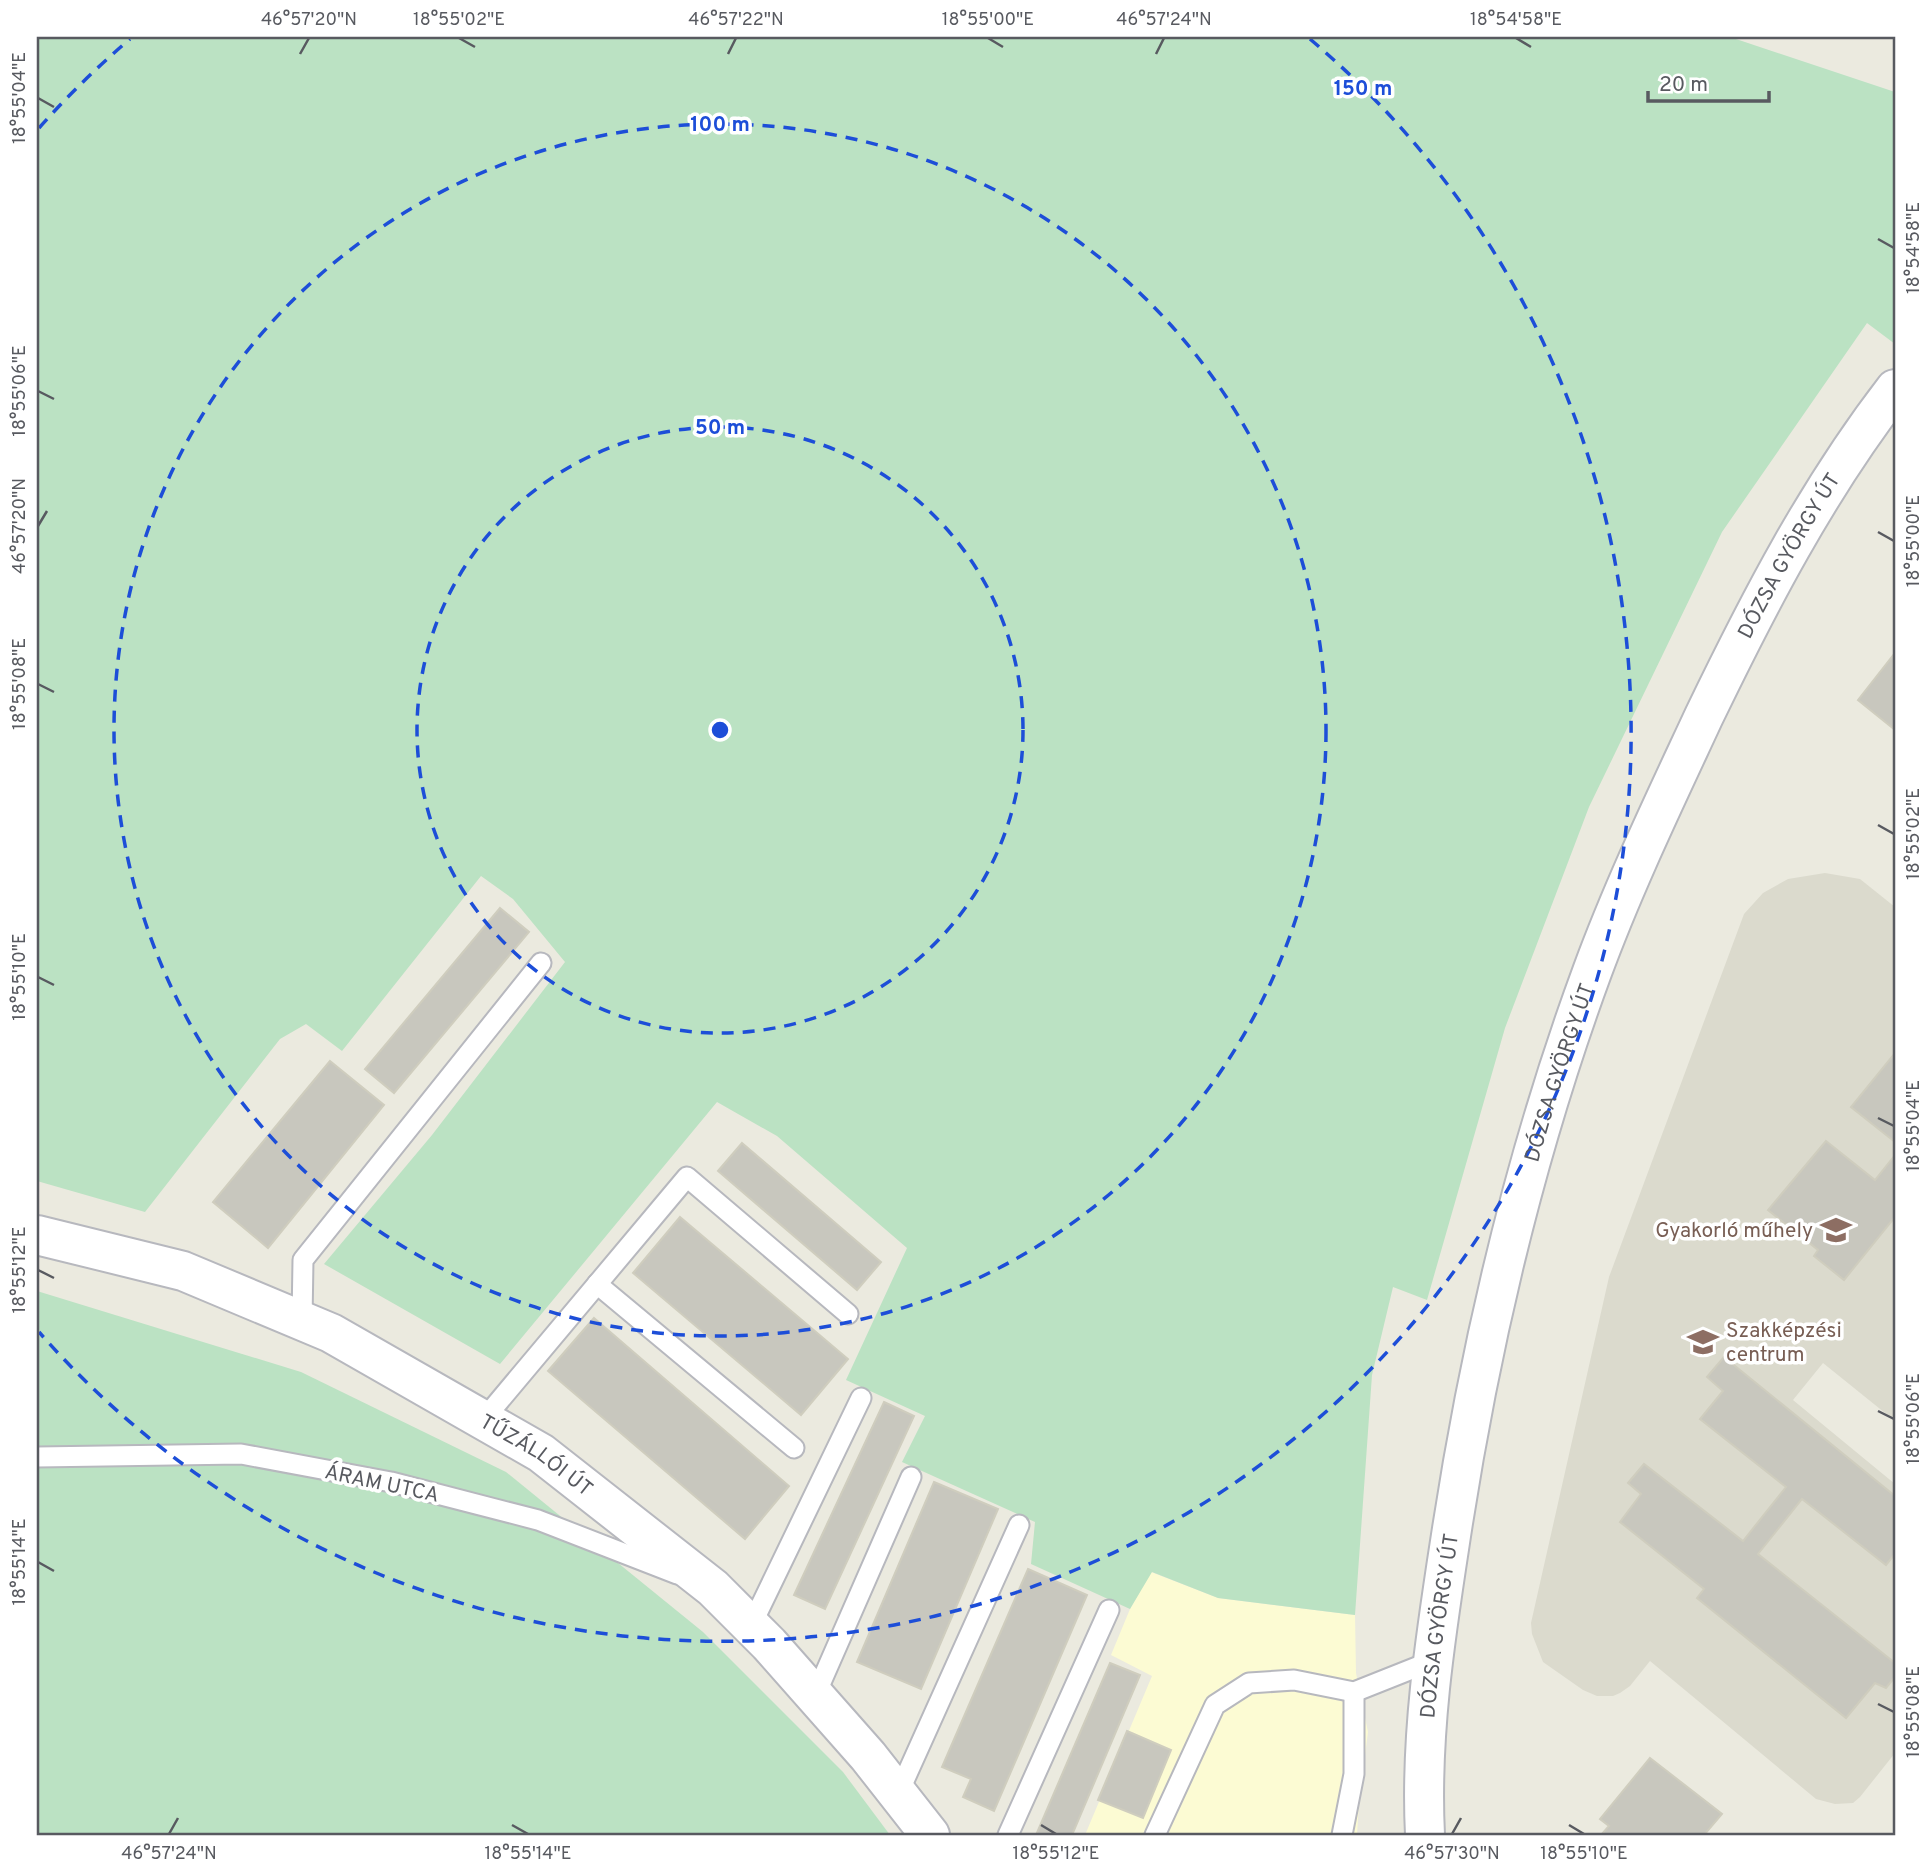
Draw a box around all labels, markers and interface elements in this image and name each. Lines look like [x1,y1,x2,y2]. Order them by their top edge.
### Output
text: 46°57'20"N [261,9,357,32]
text: 18°55'02"E [413,9,505,32]
text: 46°57'22"N [688,9,784,32]
text: 18°55'00"E [942,9,1034,32]
text: 46°57'24"N [1116,9,1212,32]
text: 18°54'58"E [1470,9,1562,32]
text: 18°55'04"E [9,52,32,144]
scale bar [1648,60,1769,104]
text: 20 m [1659,72,1708,99]
text: 150 m [1334,76,1392,103]
text: 100 m [690,112,750,139]
text: 18°54'58"E [1903,202,1926,294]
text: 18°55'06"E [9,345,32,437]
text: 50 m [695,415,745,442]
street label: DÓZSA GYÖRGY ÚT [1732,468,1847,644]
text: 46°57'20"N [9,478,32,574]
text: 18°55'00"E [1903,495,1926,587]
text: 18°55'08"E [9,638,32,730]
centre of rings [708,718,732,742]
text: 18°55'02"E [1903,788,1926,880]
text: 18°55'10"E [9,933,32,1021]
street label: DÓZSA GYÖRGY ÚT [1519,980,1602,1165]
text: 18°55'04"E [1903,1080,1926,1172]
school or university icon: Gyakorló műhely [1819,1213,1853,1247]
place label: Gyakorló műhely [1655,1218,1813,1245]
text: 18°55'12"E [9,1226,32,1314]
place label: Szakképzési centrum [1726,1318,1842,1369]
school or university icon: Szakképzési centrum [1686,1325,1720,1359]
text: 18°55'06"E [1903,1373,1926,1465]
street label: TŰZÁLLÓI ÚT [475,1409,598,1503]
street label: ÁRAM UTCA [322,1458,442,1510]
text: 18°55'14"E [9,1519,32,1605]
street label: DÓZSA GYÖRGY ÚT [1415,1532,1466,1719]
text: 18°55'08"E [1903,1666,1926,1758]
text: 46°57'24"N [121,1843,217,1866]
text: 18°55'14"E [485,1843,571,1866]
text: 18°55'12"E [1012,1843,1100,1866]
text: 46°57'30"N [1404,1843,1500,1866]
text: 18°55'10"E [1540,1843,1628,1866]

